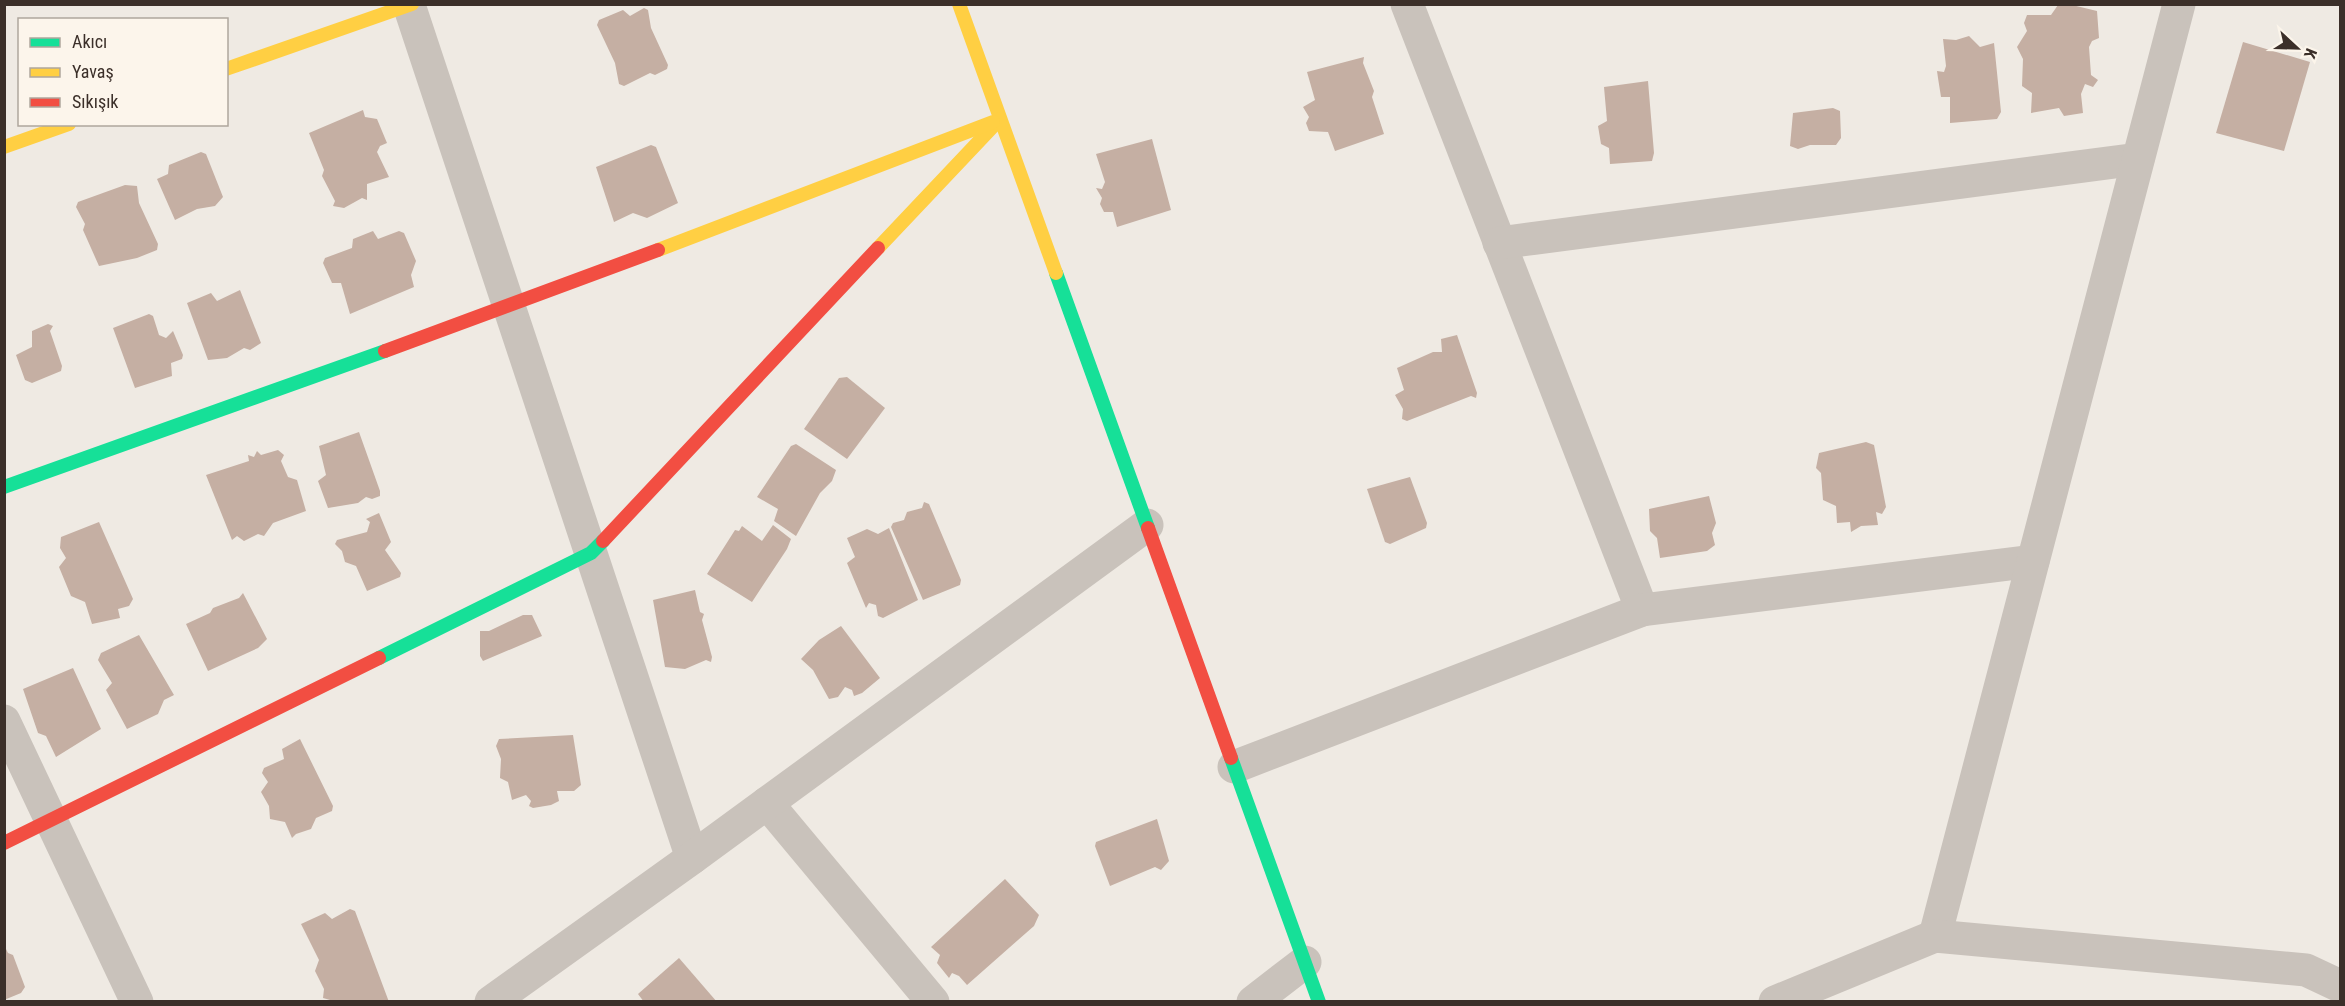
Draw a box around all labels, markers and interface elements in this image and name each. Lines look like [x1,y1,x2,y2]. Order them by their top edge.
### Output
legend [18,18,228,126]
north arrow [2267,18,2327,78]
text: Akıcı [72,31,107,52]
text: K [2300,46,2321,61]
text: Yavaş [72,61,114,82]
text: Sıkışık [72,91,118,112]

